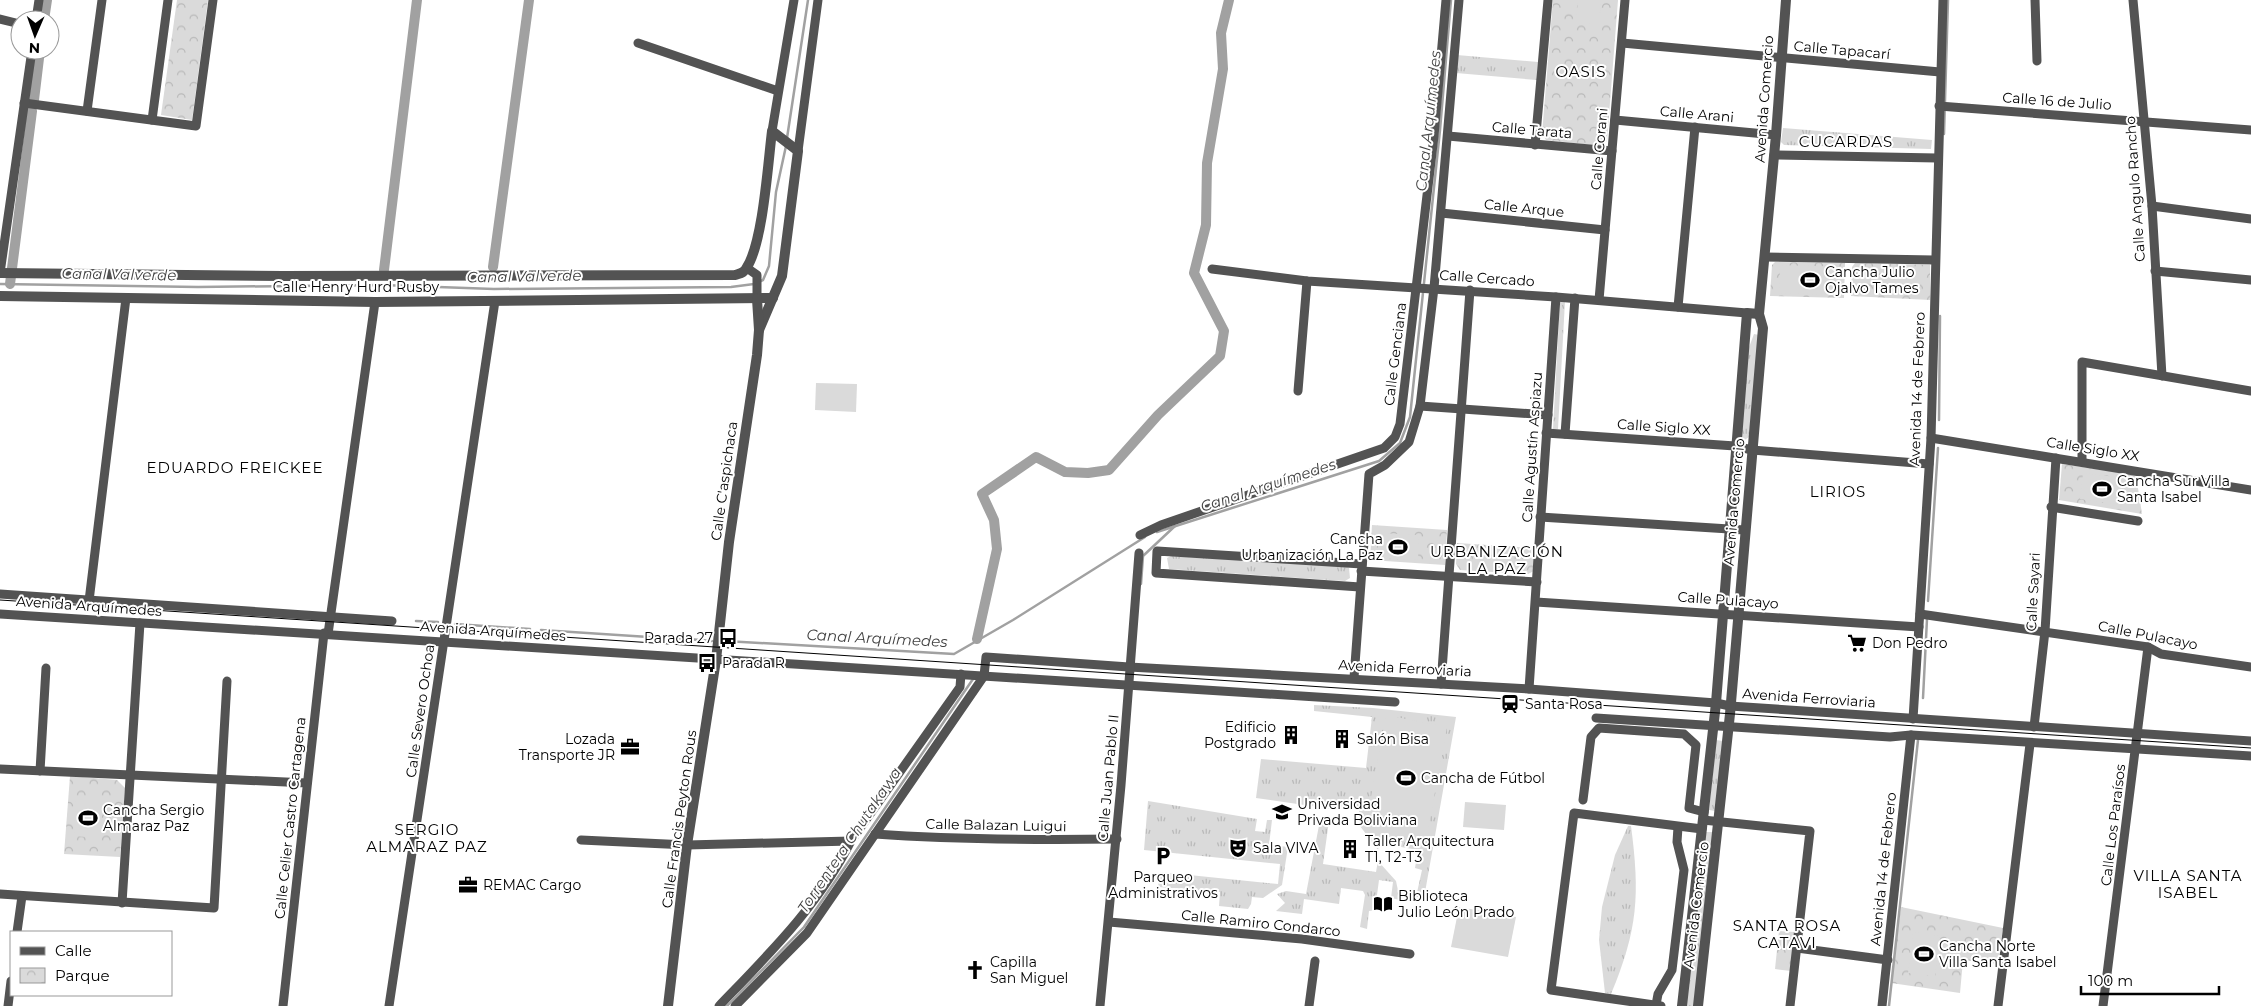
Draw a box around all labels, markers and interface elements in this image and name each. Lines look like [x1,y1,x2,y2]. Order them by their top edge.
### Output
north arrow [10,10,60,60]
street label: Avenida Comercio [1751,35,1777,163]
street label: Calle Tapacarí [1793,37,1892,63]
text: N [29,39,41,57]
water label: Canal Arquímedes [1411,49,1445,192]
district label: OASIS [1555,62,1607,81]
street label: Calle 16 de Julio [2002,88,2112,114]
street label: Calle Arani [1659,102,1735,126]
street label: Calle Corani [1586,107,1612,191]
street label: Calle Angulo Rancho [2121,115,2149,263]
street label: Calle Tarata [1491,118,1573,142]
district label: CUCARDAS [1799,132,1893,151]
street label: Calle Arque [1483,195,1565,221]
water label: Canal Valverde [61,263,177,285]
place label: Cancha Julio Ojalvo Tames [1825,263,1919,297]
water label: Canal Valverde [466,265,582,287]
street label: Calle Cercado [1439,266,1536,290]
sports icon: Cancha Julio Ojalvo Tames [1799,269,1821,291]
street label: Calle Henry Hurd Rusby [273,278,440,296]
street label: Calle Genciana [1380,301,1410,407]
street label: Avenida 14 de Febrero [1905,311,1929,466]
street label: Calle Agustín Aspiazu [1518,371,1546,523]
street label: Calle Siglo XX [1617,415,1711,439]
street label: Calle C'aspichaca [707,420,741,542]
street label: Calle Siglo XX [2045,433,2141,465]
street label: Avenida Comercio [1719,437,1749,566]
water label: Canal Arquímedes [1198,454,1339,516]
district label: EDUARDO FREICKEE [147,458,323,477]
place label: Cancha Sur Villa Santa Isabel [2117,472,2230,506]
sports icon: Cancha Sur Villa Santa Isabel [2091,478,2113,500]
district label: LIRIOS [1810,482,1866,501]
place label: Cancha Urbanización La Paz [1241,530,1383,564]
sports icon: Cancha Urbanización La Paz [1387,536,1409,558]
district label: URBANIZACIÓN LA PAZ [1430,542,1564,578]
street label: Calle Sayari [2022,552,2044,632]
street label: Calle Pulacayo [1677,587,1779,613]
street label: Avenida Arquímedes [15,592,163,620]
street label: Avenida Arquímedes [419,617,567,645]
street label: Calle Pulacayo [2097,617,2200,654]
water label: Canal Arquímedes [806,625,949,651]
bus stop icon: Parada 27 [717,627,739,649]
place label: Parada 27 [644,629,713,647]
supermarket icon: Don Pedro [1846,632,1868,654]
place label: Don Pedro [1872,634,1948,652]
street label: Calle Severo Ochoa [402,643,438,779]
bus stop icon: Parada R [696,652,718,674]
place label: Parada R [722,654,785,672]
street label: Avenida Ferroviaria [1338,656,1472,680]
street label: Avenida Ferroviaria [1742,684,1876,712]
station icon: Santa Rosa [1499,693,1521,715]
place label: Santa Rosa [1525,695,1603,713]
street label: Calle Juan Pablo II [1093,714,1123,842]
street label: Calle Celier Castro Cartagena [270,716,310,920]
place label: Edificio Postgrado [1204,718,1276,752]
building icon: Edificio Postgrado [1280,724,1302,746]
building icon: Salón Bisa [1331,728,1353,750]
street label: Calle Francis Peyton Rous [658,729,700,909]
place label: Lozada Transporte JR [519,730,615,764]
place label: Salón Bisa [1357,730,1429,748]
office icon: Lozada Transporte JR [619,736,641,758]
water label: Torrentera Chutakawa [793,763,905,917]
street label: Calle Los Paraísos [2097,763,2129,887]
sports icon: Cancha de Fútbol [1395,767,1417,789]
place label: Cancha de Fútbol [1421,769,1545,787]
street label: Avenida 14 de Febrero [1866,791,1900,947]
place label: Universidad Privada Boliviana [1297,795,1417,829]
place label: Cancha Sergio Almaraz Paz [103,801,205,835]
school or university icon: Universidad Privada Boliviana [1271,801,1293,823]
sports icon: Cancha Sergio Almaraz Paz [77,807,99,829]
street label: Calle Balazan Luigui [925,815,1067,835]
district label: SERGIO ALMARAZ PAZ [366,820,488,856]
place label: Taller Arquitectura T1, T2-T3 [1365,832,1494,866]
theatre icon: Sala VIVA [1227,837,1249,859]
building icon: Taller Arquitectura T1, T2-T3 [1339,838,1361,860]
place label: Sala VIVA [1253,839,1319,857]
street label: Avenida Comercio [1679,840,1713,969]
parking icon: Parqueo Administrativos [1152,845,1174,867]
district label: VILLA SANTA ISABEL [2133,866,2243,902]
place label: Parqueo Administrativos [1108,868,1218,902]
office icon: REMAC Cargo [457,874,479,896]
place label: REMAC Cargo [483,876,581,894]
place label: Biblioteca Julio León Prado [1397,887,1514,921]
library icon: Biblioteca Julio León Prado [1372,893,1394,915]
street label: Calle Ramiro Condarco [1180,906,1342,940]
district label: SANTA ROSA CATAVI [1733,916,1841,952]
legend [10,931,172,996]
place label: Cancha Norte Villa Santa Isabel [1939,937,2056,971]
text: Calle [55,941,92,960]
sports icon: Cancha Norte Villa Santa Isabel [1913,943,1935,965]
place label: Capilla San Miguel [990,953,1068,987]
church icon: Capilla San Miguel [964,959,986,981]
scale bar [2081,964,2218,996]
text: Parque [55,966,110,985]
text: 100 m [2088,971,2133,990]

